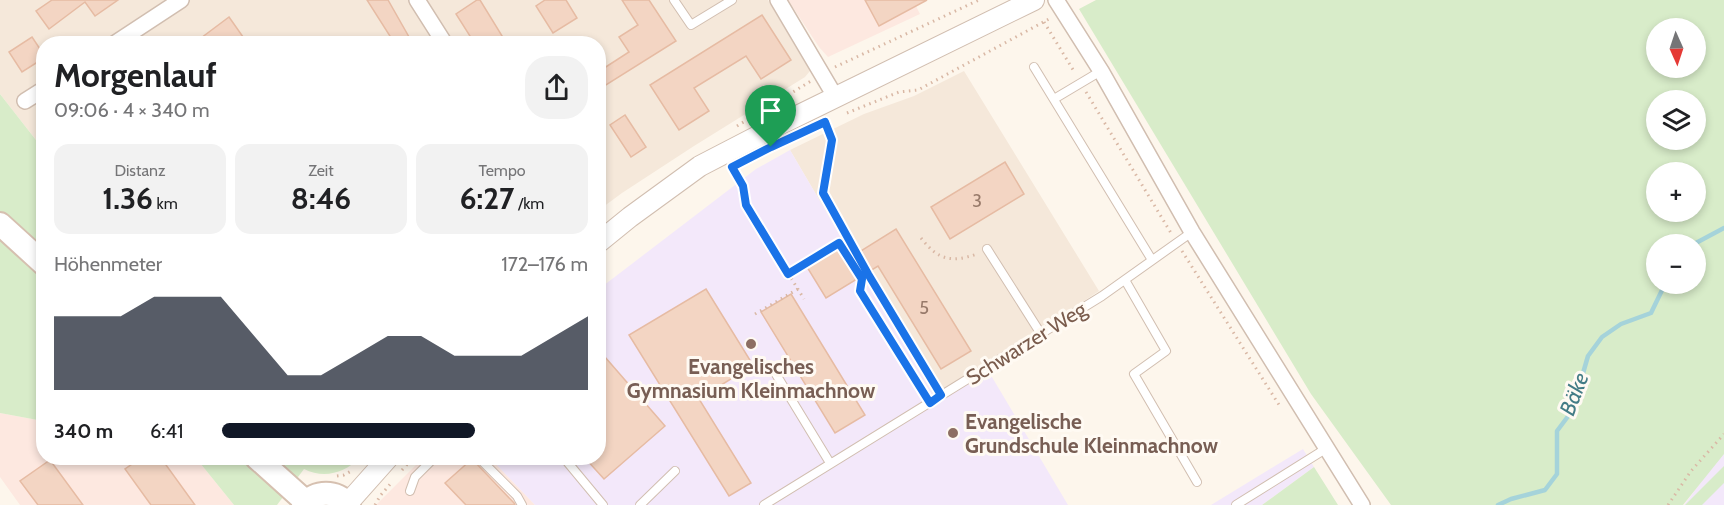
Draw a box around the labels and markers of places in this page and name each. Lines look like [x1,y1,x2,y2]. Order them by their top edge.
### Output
pin [745,85,796,147]
marker: Evangelisches Gymnasium Kleinmachnow [744,337,758,351]
place label: Evangelisches Gymnasium Kleinmachnow [627,354,876,403]
place label: Evangelische Grundschule Kleinmachnow [965,409,1219,458]
marker: Evangelische Grundschule Kleinmachnow [946,426,960,440]

